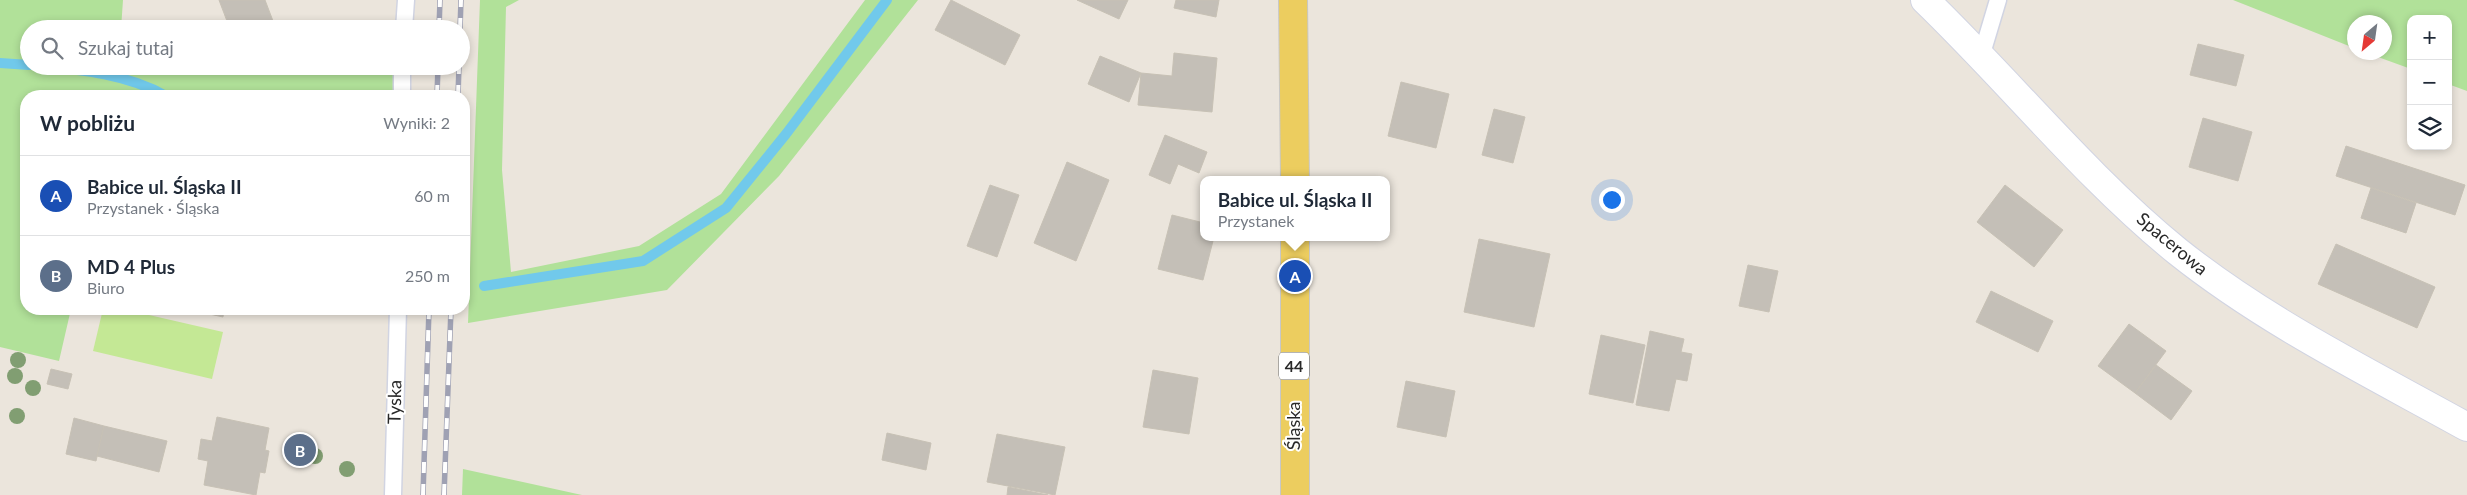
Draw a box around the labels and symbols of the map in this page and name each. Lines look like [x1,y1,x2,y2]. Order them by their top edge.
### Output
north arrow [2347,15,2392,60]
your location [1599,187,1625,213]
street label: Spacerowa [2133,207,2213,279]
pin: A [1279,257,1311,295]
road number: 44 [1279,352,1309,380]
street label: Tyska [383,380,405,424]
street label: Śląska [1282,402,1304,450]
pin: B [284,431,316,469]

